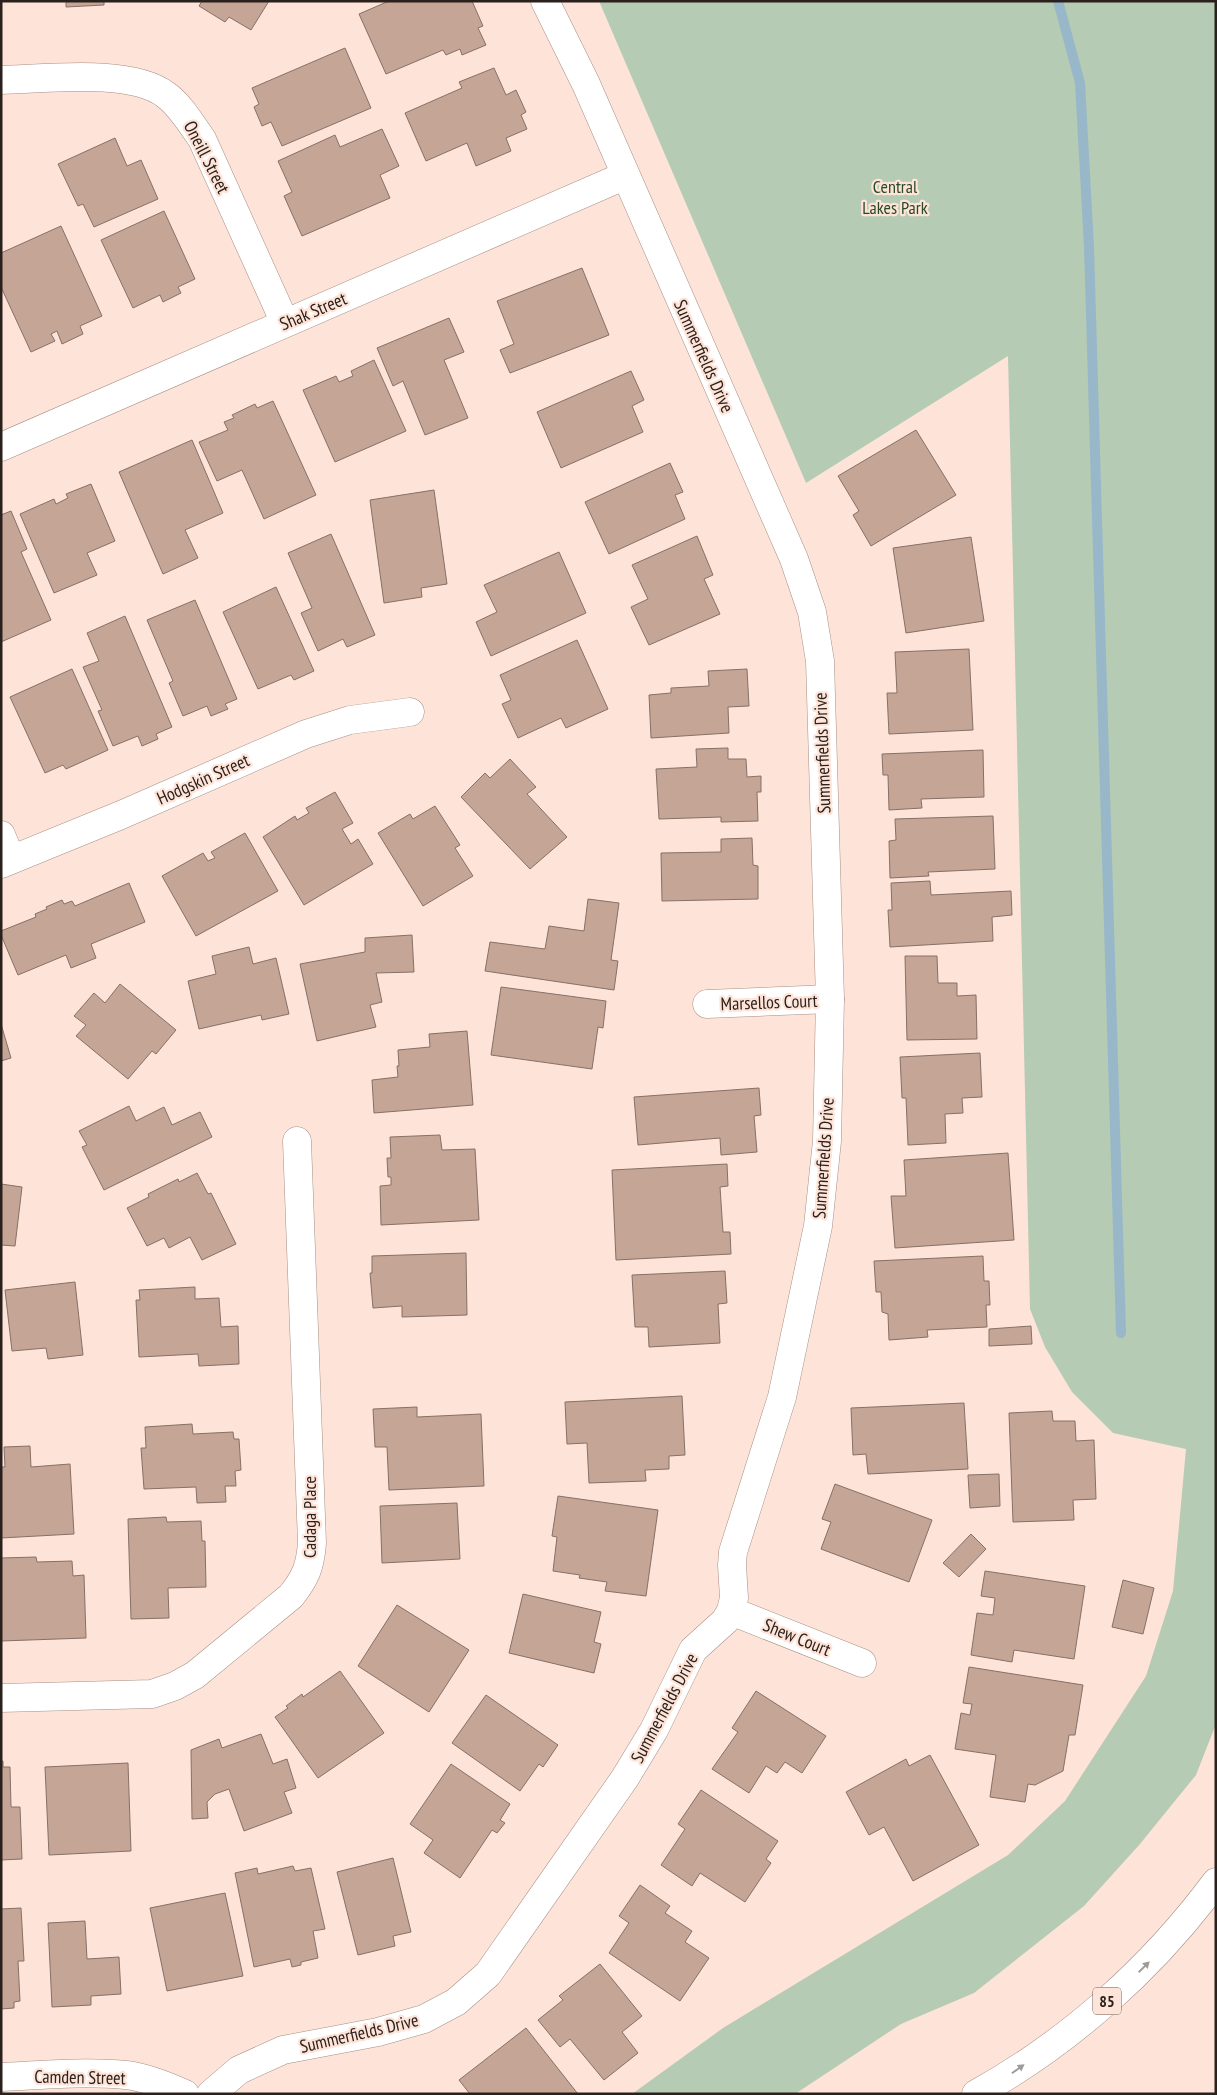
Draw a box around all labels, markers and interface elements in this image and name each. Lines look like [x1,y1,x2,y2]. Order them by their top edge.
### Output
street label: Oneill Street [179,117,235,197]
park label: Central Lakes Park [862,175,928,219]
street label: Shak Street [276,287,350,335]
street label: Summerfields Drive [669,296,739,416]
street label: Summerfields Drive [808,692,836,814]
street label: Hodgskin Street [153,748,253,810]
street label: Marsellos Court [720,989,818,1015]
street label: Summerfields Drive [807,1097,839,1219]
street label: Cadaga Place [298,1476,321,1558]
street label: Shew Court [760,1613,834,1661]
street label: Summerfields Drive [625,1649,703,1767]
one-way arrow [1138,1961,1150,1973]
road number: 85 [1093,1988,1121,2014]
street label: Summerfields Drive [297,2008,421,2058]
one-way arrow [1011,2064,1024,2074]
street label: Camden Street [34,2065,126,2089]

